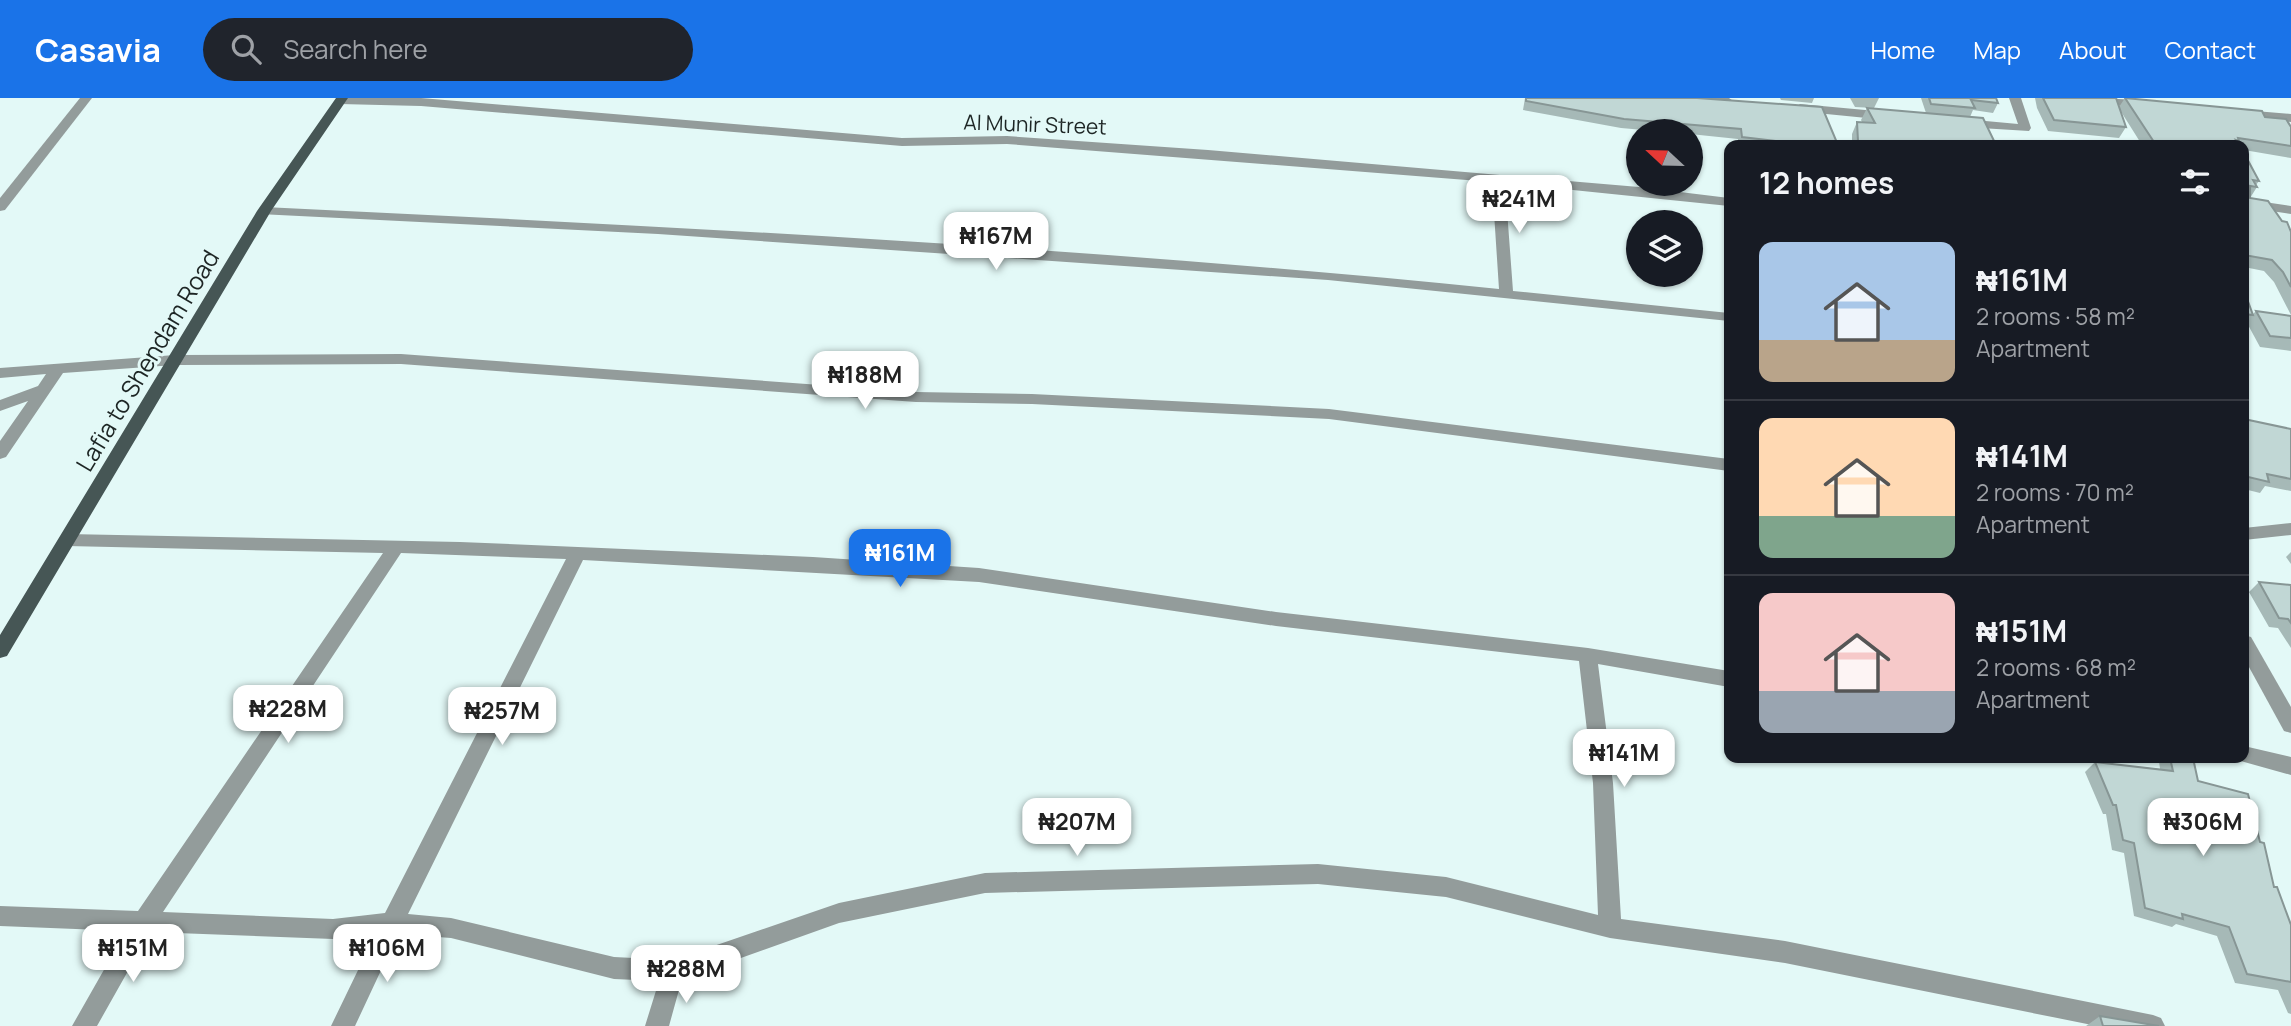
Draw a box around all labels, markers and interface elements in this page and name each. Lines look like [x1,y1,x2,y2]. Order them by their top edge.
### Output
search box [203,18,693,81]
text: Casavia [35,27,161,72]
icon: search [227,30,265,68]
text: Search here [283,31,428,67]
text: Home [1870,33,1935,66]
text: Map [1973,33,2021,66]
text: About [2059,33,2127,66]
text: Contact [2165,33,2256,66]
street label: Al Munir Street [963,108,1107,140]
north arrow [1626,119,1703,196]
map controls [1626,119,1703,287]
text: 12 homes [1759,162,1894,203]
icon: filters [2176,163,2214,201]
pin: ₦241M [1470,176,1568,235]
text: ₦241M [1482,182,1556,214]
button: layers [1626,210,1703,287]
pin: ₦167M [947,212,1045,272]
text: ₦167M [960,219,1032,251]
street label: Lafia to Shendam Road [67,243,226,477]
text: ₦161M [1976,259,2068,300]
icon: home [1815,270,1899,354]
text: 2 rooms · 58 m² [1976,300,2135,332]
text: Apartment [1976,332,2090,364]
pin: ₦188M [816,352,914,411]
text: ₦188M [828,358,902,390]
text: ₦141M [1976,435,2068,476]
icon: home [1815,446,1899,530]
text: 2 rooms · 70 m² [1976,476,2134,508]
text: Apartment [1976,508,2090,540]
pin: ₦161M [851,530,949,589]
text: ₦161M [865,536,935,568]
text: ₦151M [1976,610,2067,651]
icon: home [1815,621,1899,705]
text: 2 rooms · 68 m² [1976,651,2136,683]
text: Apartment [1976,683,2090,715]
pin: ₦228M [239,686,337,745]
pin: ₦257M [453,688,551,747]
text: ₦228M [249,692,327,724]
text: ₦257M [464,694,540,726]
pin: ₦141M [1575,730,1673,789]
text: ₦141M [1589,736,1659,768]
pin: ₦207M [1028,798,1126,858]
pin: ₦306M [2154,798,2252,858]
text: ₦207M [1038,805,1116,837]
text: ₦306M [2163,805,2243,837]
pin: ₦151M [84,924,182,984]
pin: ₦106M [338,924,436,984]
text: ₦151M [98,931,168,963]
text: ₦106M [349,931,425,963]
pin: ₦288M [637,946,735,1005]
text: ₦288M [647,952,725,984]

